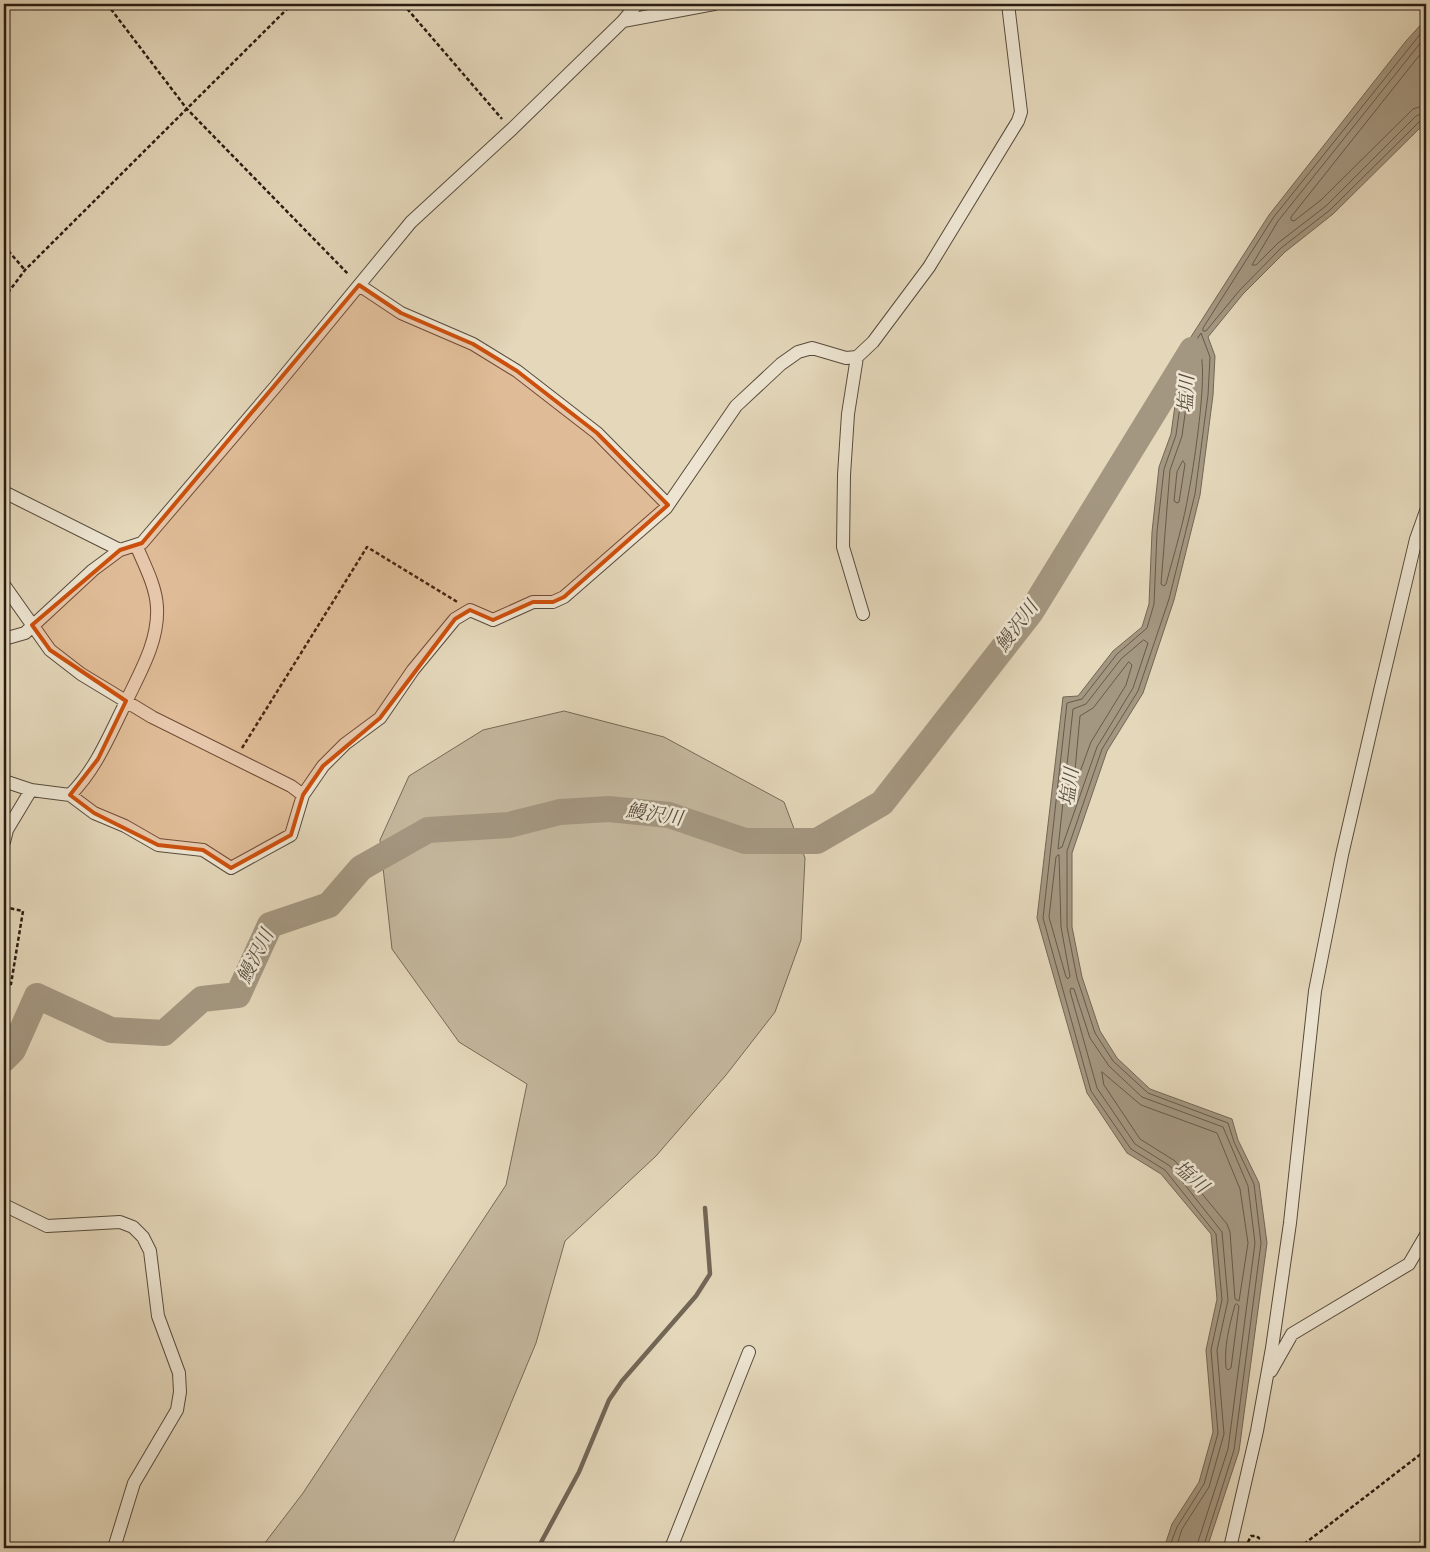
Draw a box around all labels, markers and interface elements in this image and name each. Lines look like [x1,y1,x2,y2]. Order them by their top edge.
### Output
water label: 塩川 [1176,372,1199,413]
water label: 鰻沢川 [992,596,1044,655]
water label: 塩川 [1057,765,1083,807]
water label: 鰻沢川 [624,800,686,830]
water label: 鰻沢川 [234,925,279,987]
water label: 塩川 [1169,1157,1213,1199]

